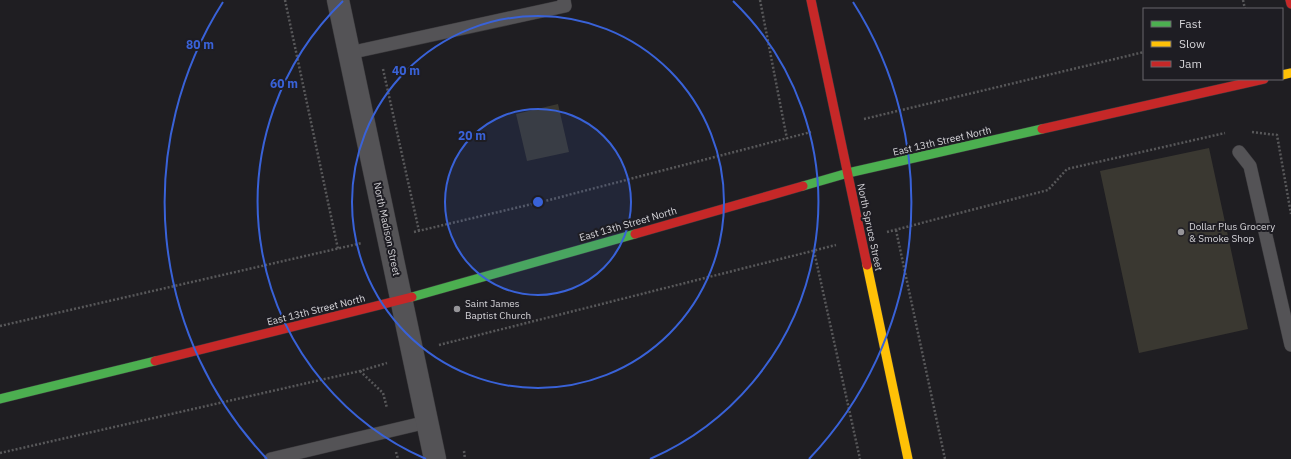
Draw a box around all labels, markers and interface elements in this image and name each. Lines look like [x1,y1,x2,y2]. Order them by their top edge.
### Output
legend [1143,8,1283,80]
text: Fast [1179,16,1202,31]
text: Slow [1179,36,1205,51]
text: 80 m [186,37,214,52]
text: Jam [1179,56,1202,71]
text: 40 m [392,63,420,78]
text: 60 m [270,76,298,91]
street label: East 13th Street North [891,123,993,159]
text: 20 m [458,128,486,143]
street label: North Madison Street [371,181,403,278]
street label: North Spruce Street [854,182,886,272]
centre of rings [531,195,545,209]
street label: East 13th Street North [578,204,678,244]
place label: Dollar Plus Grocery & Smoke Shop [1189,220,1275,245]
marker: Dollar Plus Grocery & Smoke Shop [1176,227,1186,237]
street label: East 13th Street North [266,292,366,328]
place label: Saint James Baptist Church [465,297,531,322]
marker: Saint James Baptist Church [452,304,462,314]

